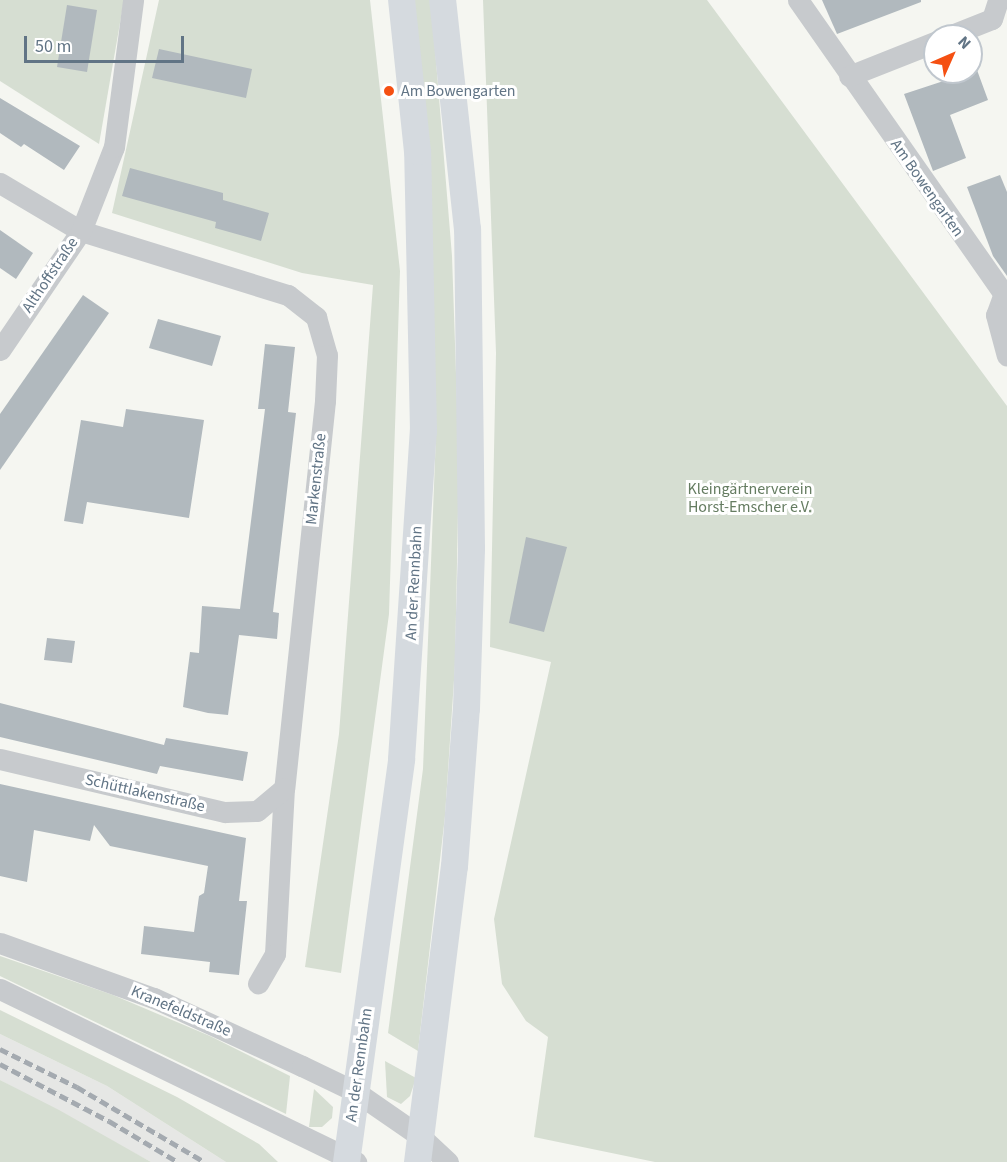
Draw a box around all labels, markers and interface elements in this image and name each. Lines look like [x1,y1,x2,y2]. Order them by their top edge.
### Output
scale bar [27,24,188,62]
north arrow [923,24,983,84]
text: N [953,31,976,54]
text: 50 m [35,34,71,59]
place label: Am Bowengarten [401,81,516,101]
marker: Am Bowengarten [382,84,396,98]
street label: Am Bowengarten [886,136,968,240]
street label: Althoffstraße [18,234,82,316]
street label: Markenstraße [302,432,330,526]
park label: Kleingärtnerverein Horst-Emscher e.V. [688,479,812,517]
street label: An der Rennbahn [401,525,427,641]
street label: Schüttlakenstraße [83,770,207,816]
street label: Kranefeldstraße [128,981,234,1041]
street label: An der Rennbahn [342,1007,376,1123]

